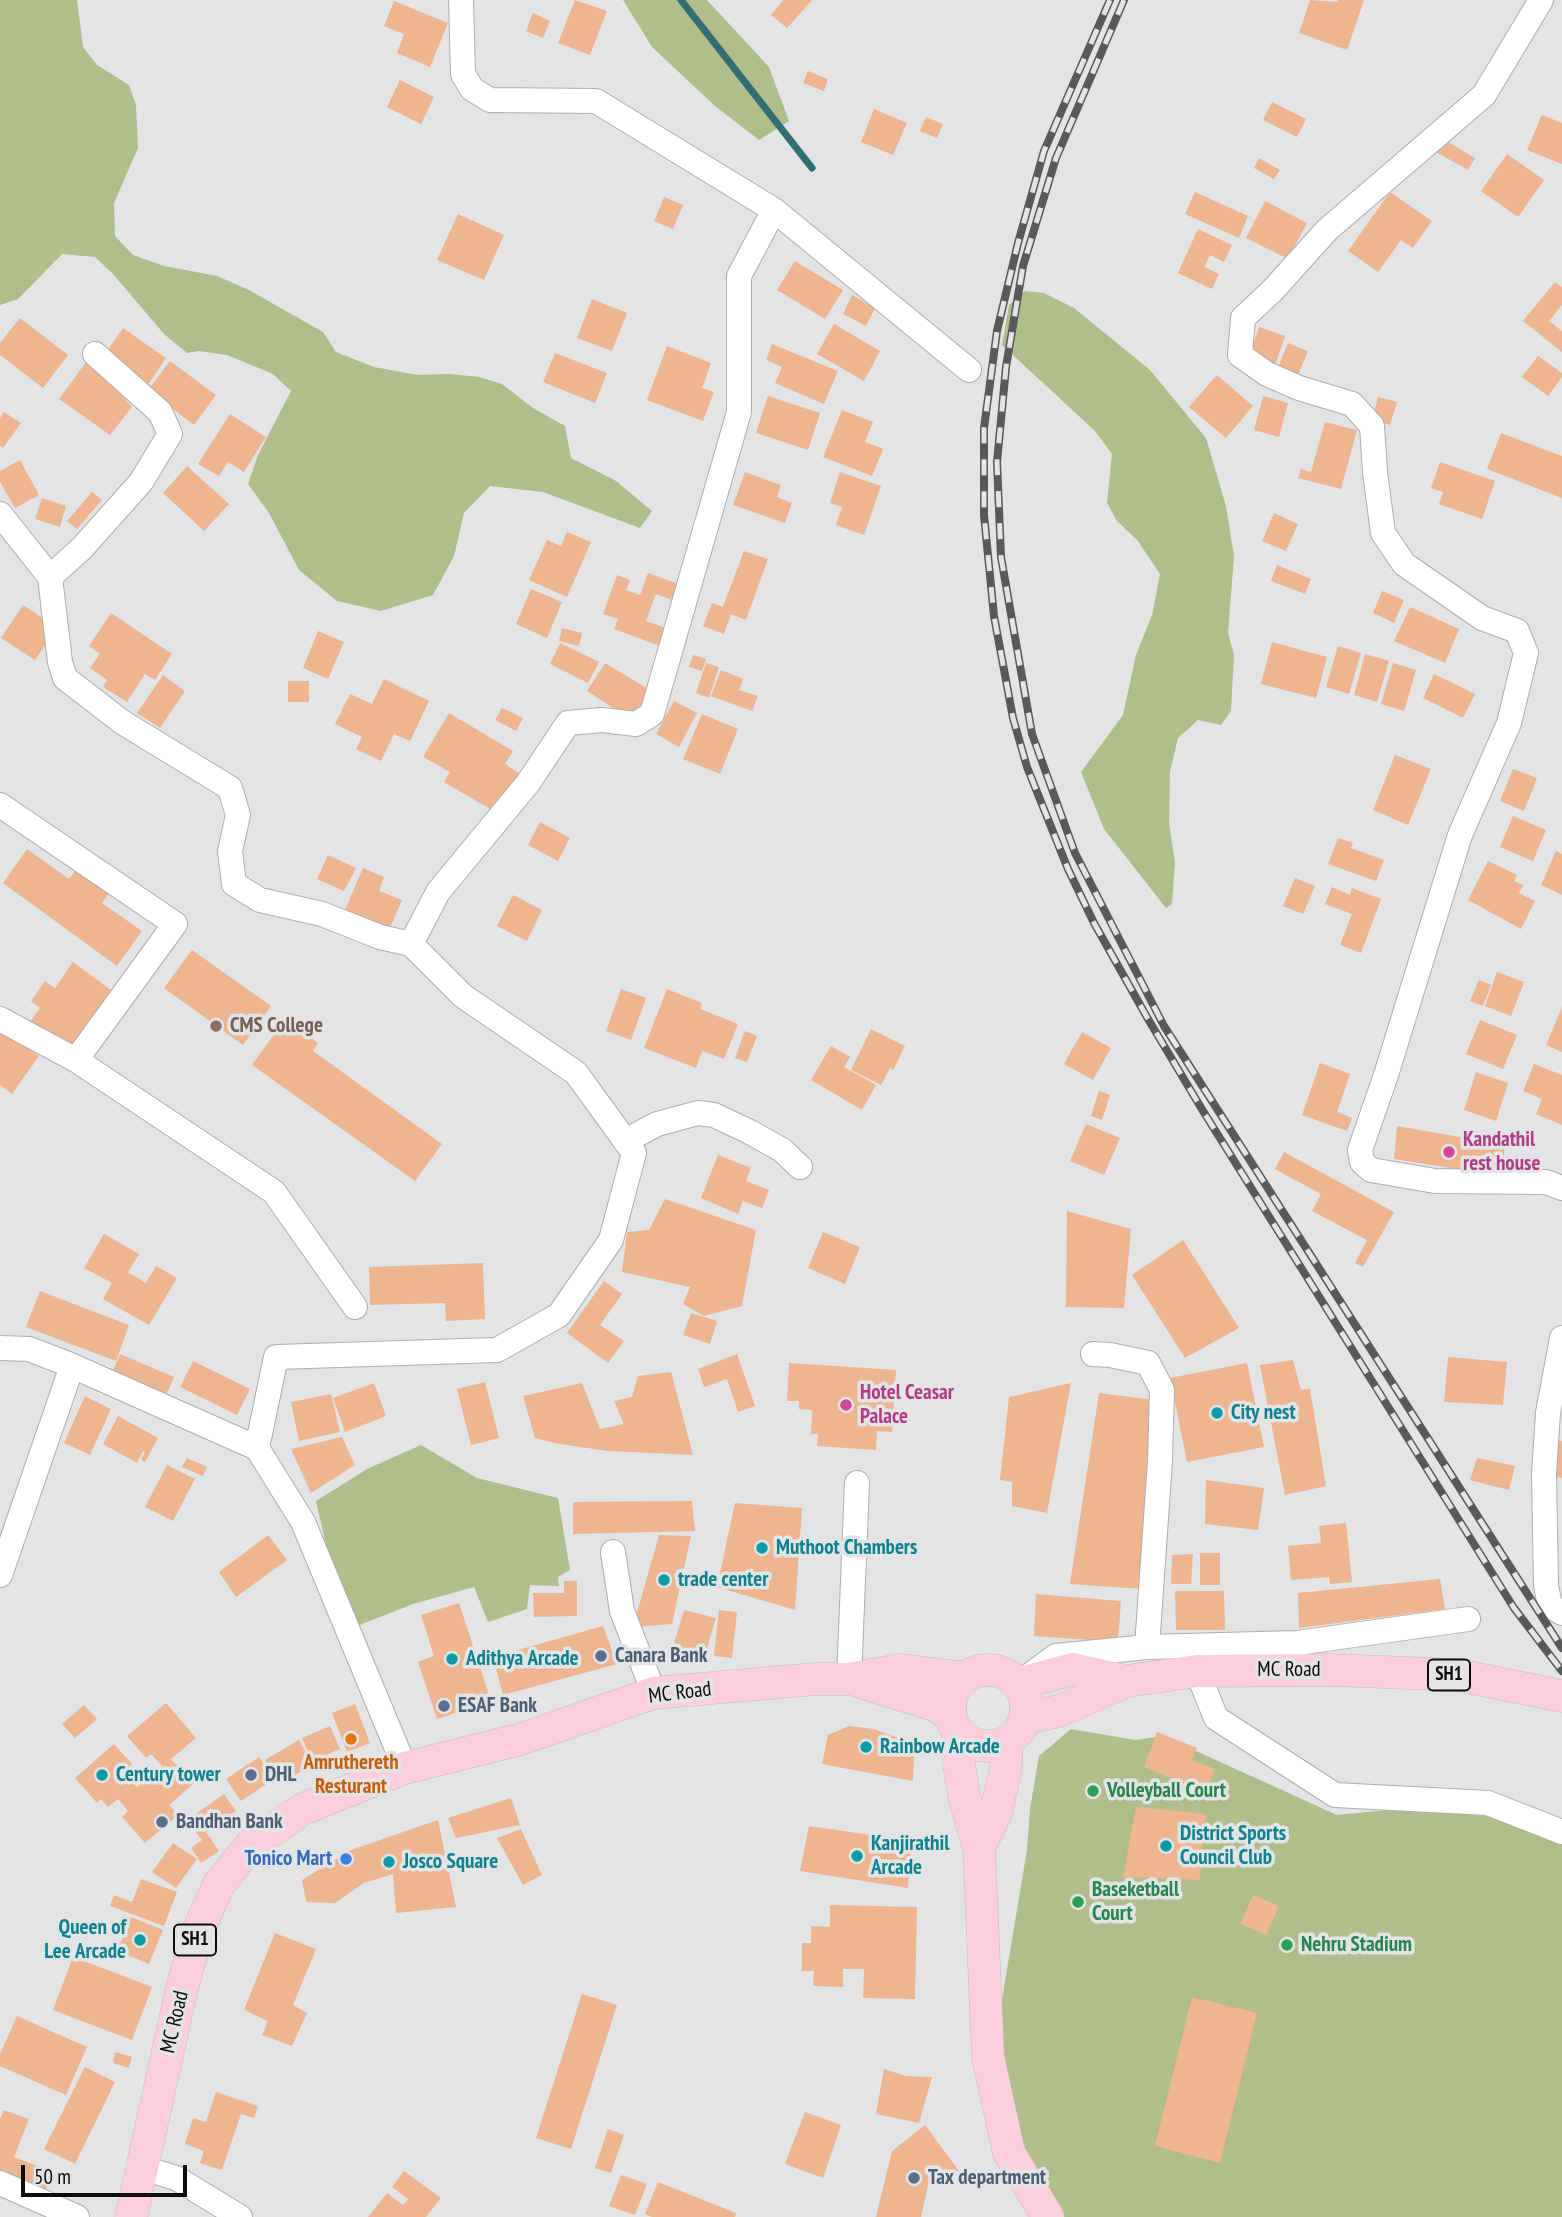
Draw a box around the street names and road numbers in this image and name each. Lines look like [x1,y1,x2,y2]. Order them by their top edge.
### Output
street label: MC Road [1257,1657,1321,1683]
road number: SH1 [1428,1660,1470,1690]
street label: MC Road [647,1677,713,1709]
road number: SH1 [174,1924,216,1956]
street label: MC Road [156,1988,194,2056]

